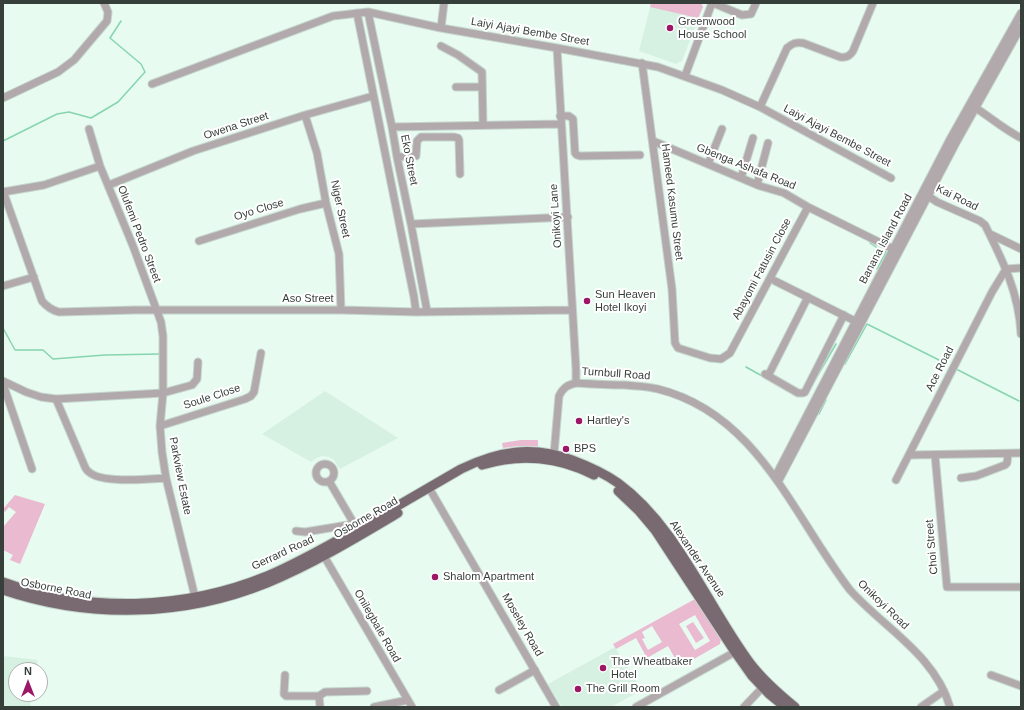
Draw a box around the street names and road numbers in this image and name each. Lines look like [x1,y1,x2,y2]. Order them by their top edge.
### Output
street label: Laiyi Ajayi Bembe Street [470,15,590,49]
street label: Laiyi Ajayi Bembe Street [781,102,893,170]
street label: Owena Street [202,109,270,143]
street label: Eko Street [398,134,420,186]
street label: Gbenga Ashafa Road [694,141,798,193]
street label: Hameed Kasumu Street [658,143,686,261]
street label: Niger Street [327,179,353,239]
street label: Kai Road [934,182,980,214]
street label: Olufemi Pedro Street [114,184,164,284]
street label: Onikoyi Lane [547,184,565,248]
street label: Banana Island Road [857,192,915,286]
street label: Oyo Close [233,196,285,224]
street label: Abayomi Fatusin Close [730,216,794,322]
street label: Aso Street [282,292,334,306]
street label: Ace Road [923,344,957,394]
street label: Turnbull Road [581,365,651,383]
street label: Soule Close [182,382,242,412]
street label: Parkview Estate [166,436,194,516]
street label: Osborne Road [332,494,400,542]
street label: Alexander Avenue [666,518,728,600]
street label: Choi Street [923,519,941,575]
street label: Gerrard Road [250,533,316,573]
street label: Osborne Road [20,576,92,602]
street label: Onikoyi Road [855,577,911,633]
street label: Onilegbale Road [351,587,403,665]
street label: Moseley Road [499,591,545,659]

